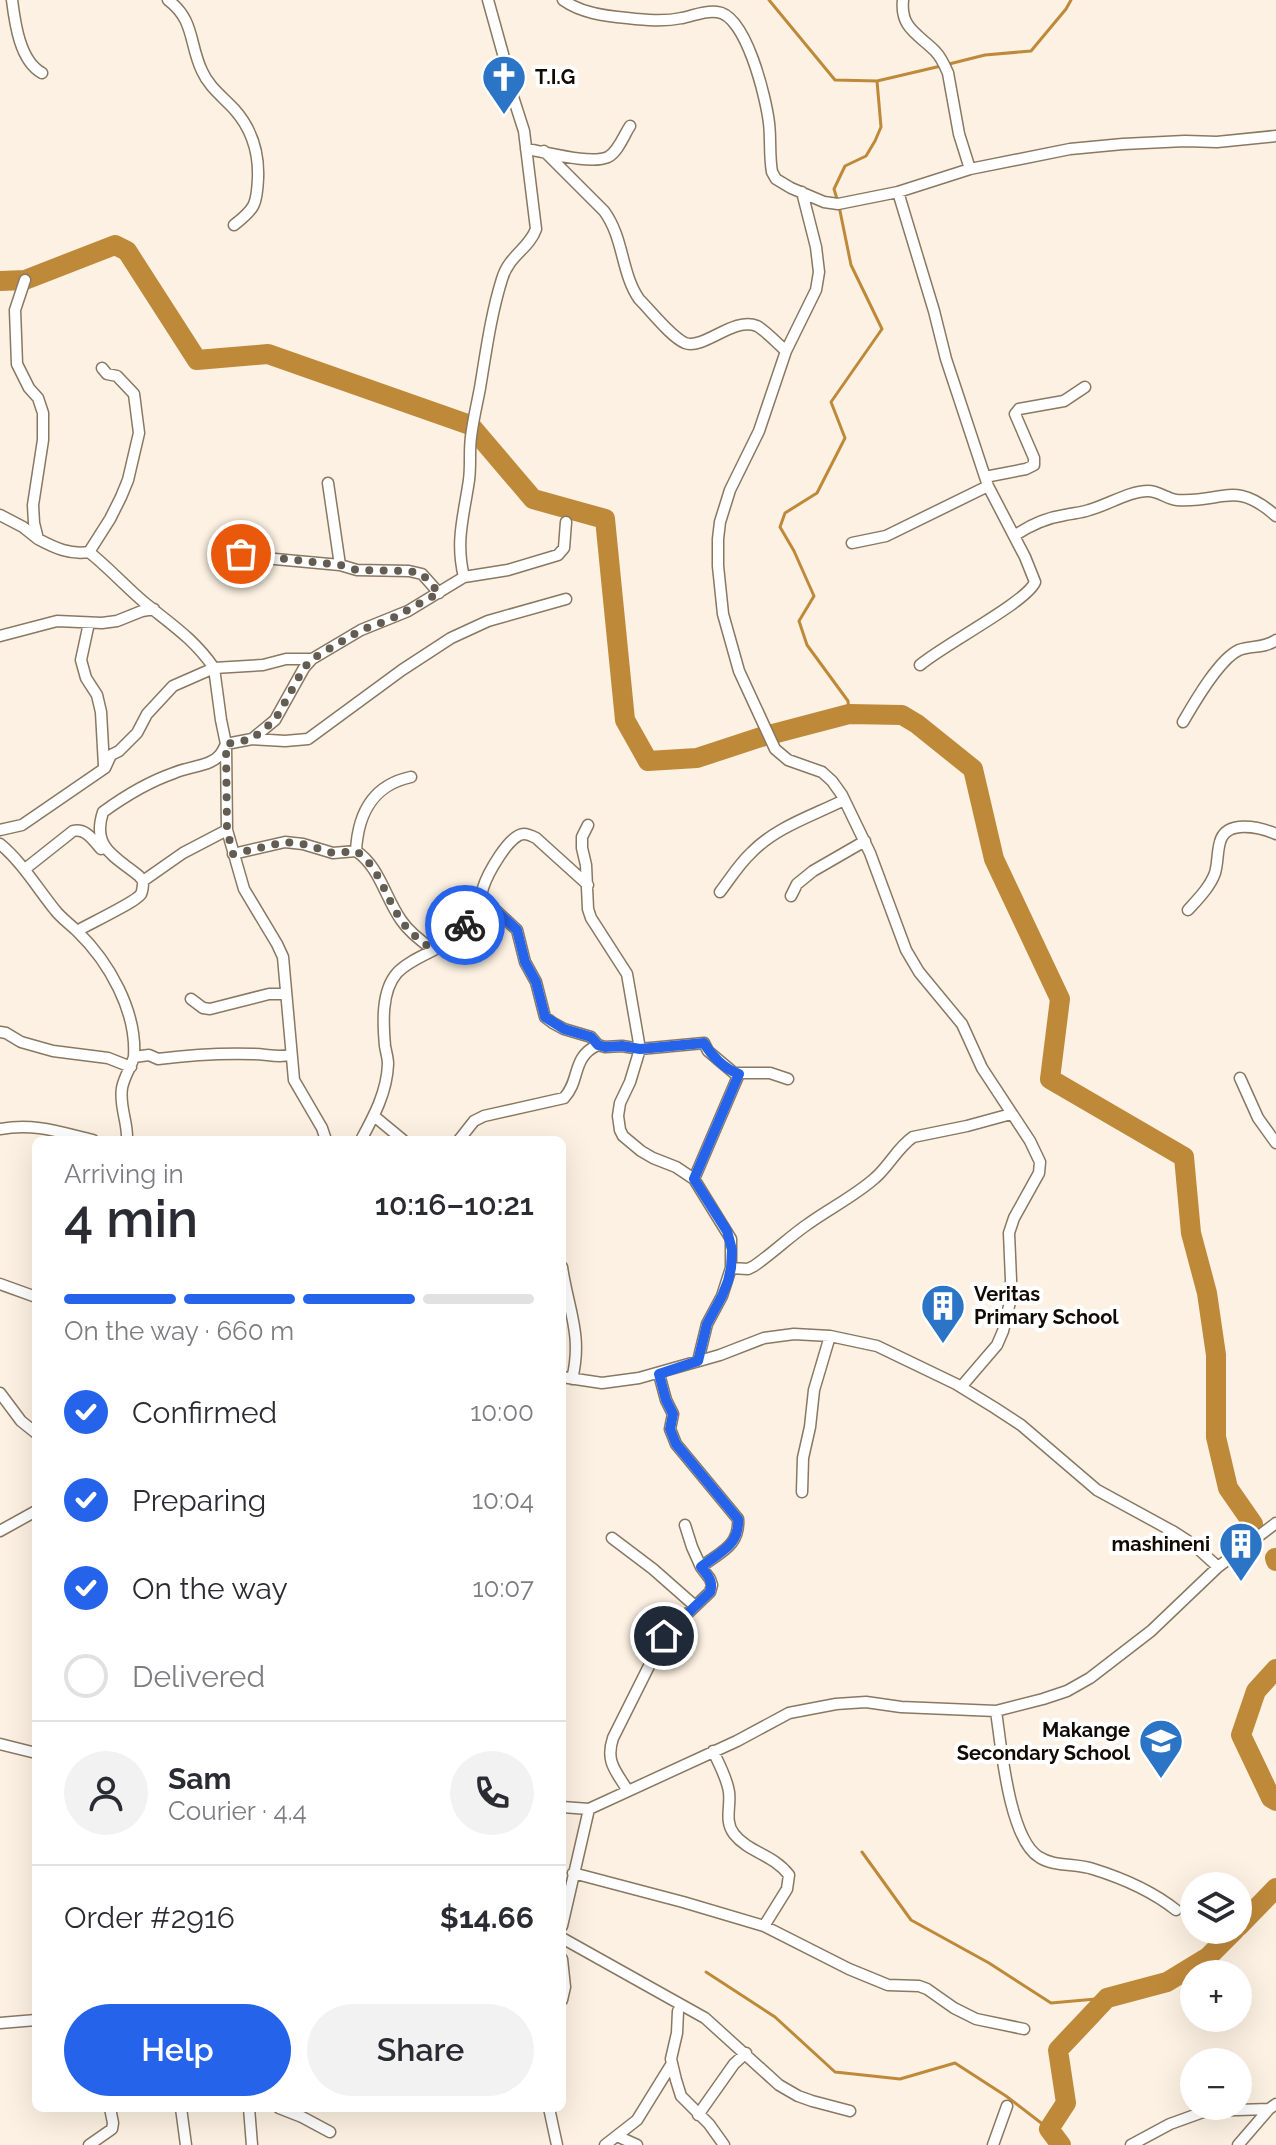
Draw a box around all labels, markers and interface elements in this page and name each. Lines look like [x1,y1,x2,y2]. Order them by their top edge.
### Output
church icon: T.I.G [480,53,528,116]
place label: T.I.G [535,65,575,89]
pin [207,520,275,588]
icon: bag [219,532,263,576]
courier [425,885,505,965]
icon: bike [443,903,487,947]
text: Arriving in [64,1159,184,1189]
text: 10:16–10:21 [375,1187,534,1222]
text: 4 min [64,1188,198,1249]
building icon: Veritas Primary School [919,1282,967,1345]
place label: Veritas Primary School [974,1282,1119,1329]
text: On the way · 660 m [64,1316,294,1346]
icon: check [64,1390,108,1434]
text: Confirmed [132,1395,277,1430]
text: 10:00 [470,1397,534,1427]
icon: check [64,1478,108,1522]
text: Preparing [132,1483,266,1518]
text: 10:04 [472,1485,534,1515]
building icon: mashineni [1217,1520,1265,1583]
place label: mashineni [1112,1532,1210,1556]
icon: check [64,1566,108,1610]
text: On the way [132,1571,288,1606]
text: 10:07 [472,1573,534,1603]
pin [630,1602,698,1670]
icon: home [642,1614,686,1658]
text: Delivered [132,1659,265,1694]
school or university icon: Makange Secondary School [1137,1717,1185,1780]
place label: Makange Secondary School [957,1718,1131,1765]
button: person [64,1751,148,1835]
button: phone [450,1751,534,1835]
text: Sam [168,1761,231,1796]
text: Courier · 4.4 [168,1796,307,1826]
map controls [1180,1872,1252,2120]
button: layers [1180,1872,1252,1944]
text: Order #2916 [64,1900,235,1935]
text: $14.66 [440,1900,534,1935]
button: + [1180,1960,1252,2032]
button: Help [64,2004,291,2096]
button: Share [307,2004,534,2096]
button: − [1180,2048,1252,2120]

